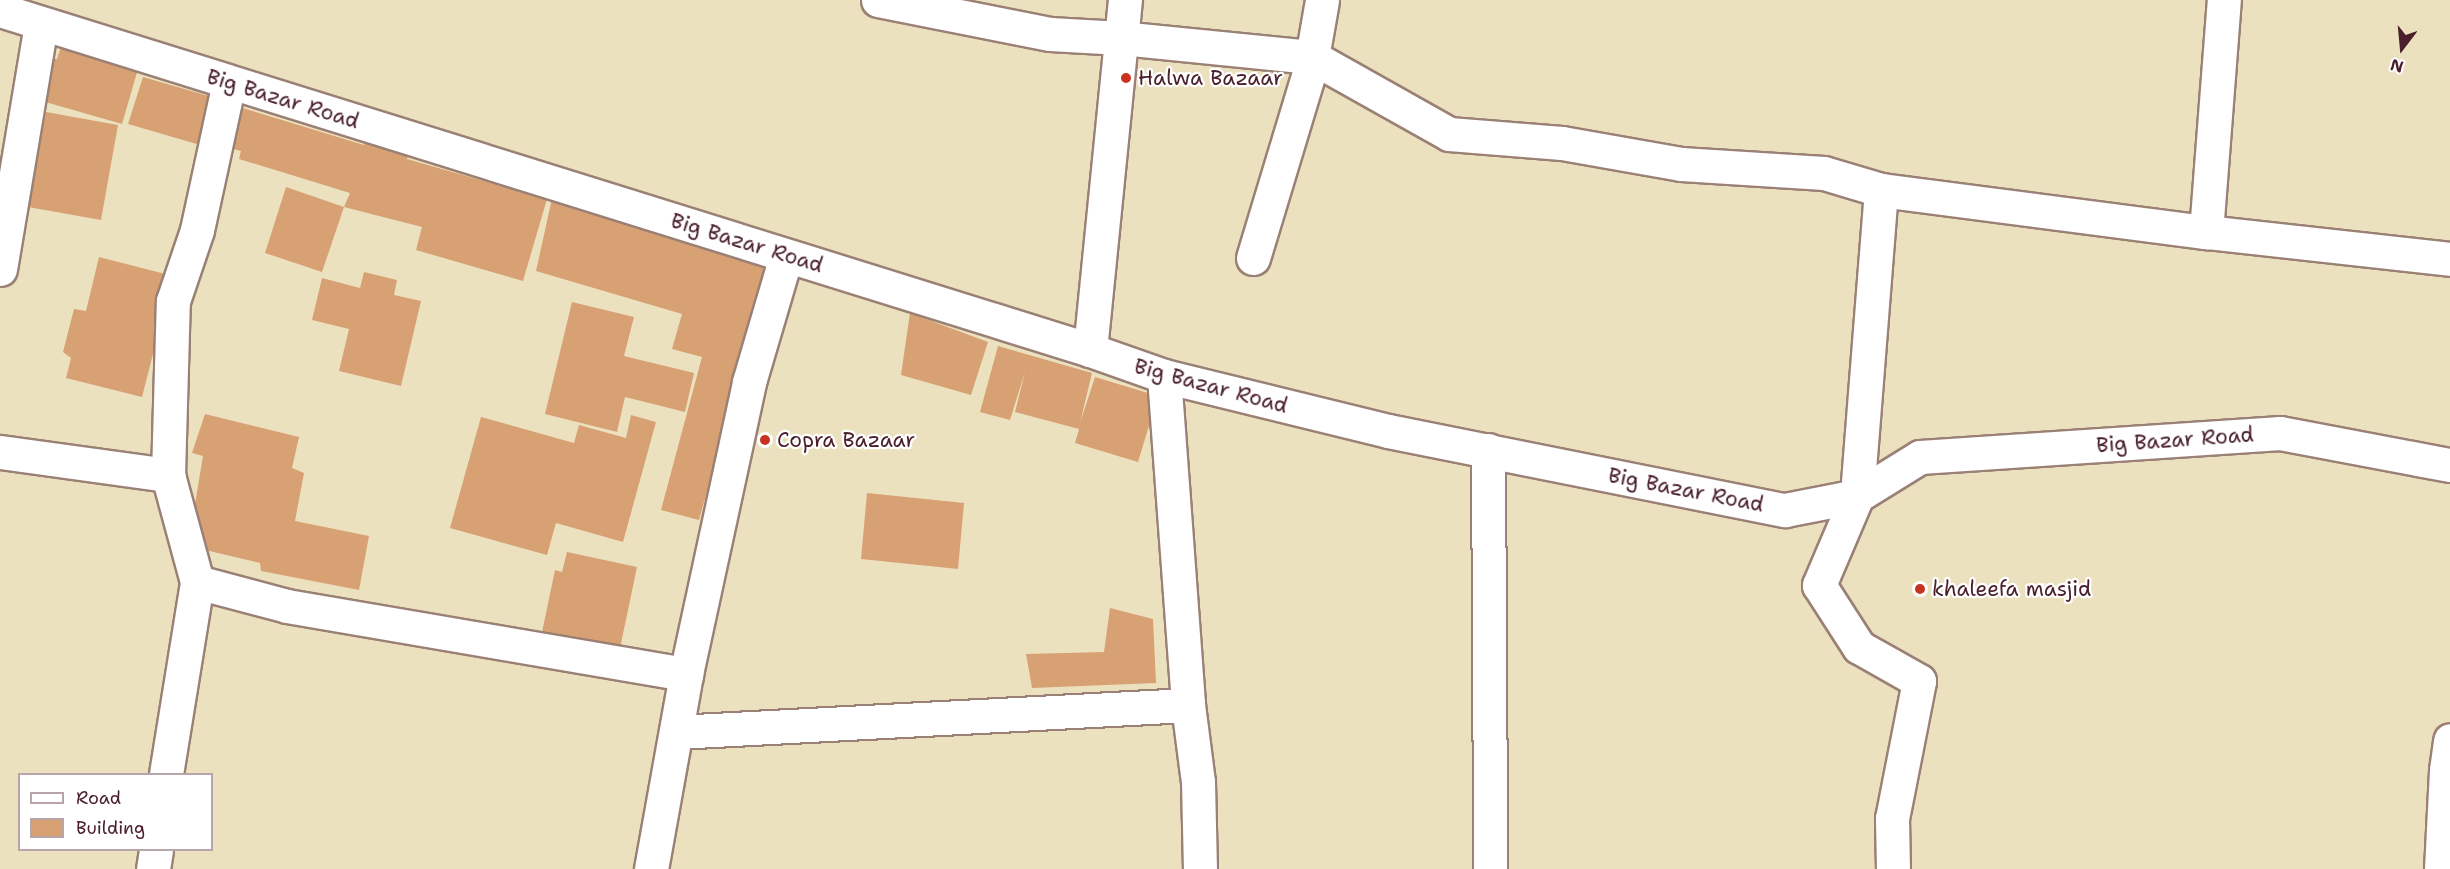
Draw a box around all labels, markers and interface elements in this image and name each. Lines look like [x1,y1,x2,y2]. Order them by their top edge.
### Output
north arrow [2372,18,2432,78]
text: N [2388,54,2406,78]
street label: Big Bazar Road [204,64,362,134]
place label: Halwa Bazaar [1138,65,1283,91]
marker: Halwa Bazaar [1119,71,1133,85]
street label: Big Bazar Road [668,208,826,278]
street label: Big Bazar Road [1131,353,1291,419]
street label: Big Bazar Road [2095,422,2255,458]
place label: Copra Bazaar [777,427,915,453]
marker: Copra Bazaar [758,433,772,447]
street label: Big Bazar Road [1606,463,1766,517]
place label: khaleefa masjid [1932,576,2091,602]
marker: khaleefa masjid [1913,582,1927,596]
legend [18,773,213,851]
text: Road [76,786,121,810]
text: Building [76,816,145,840]

